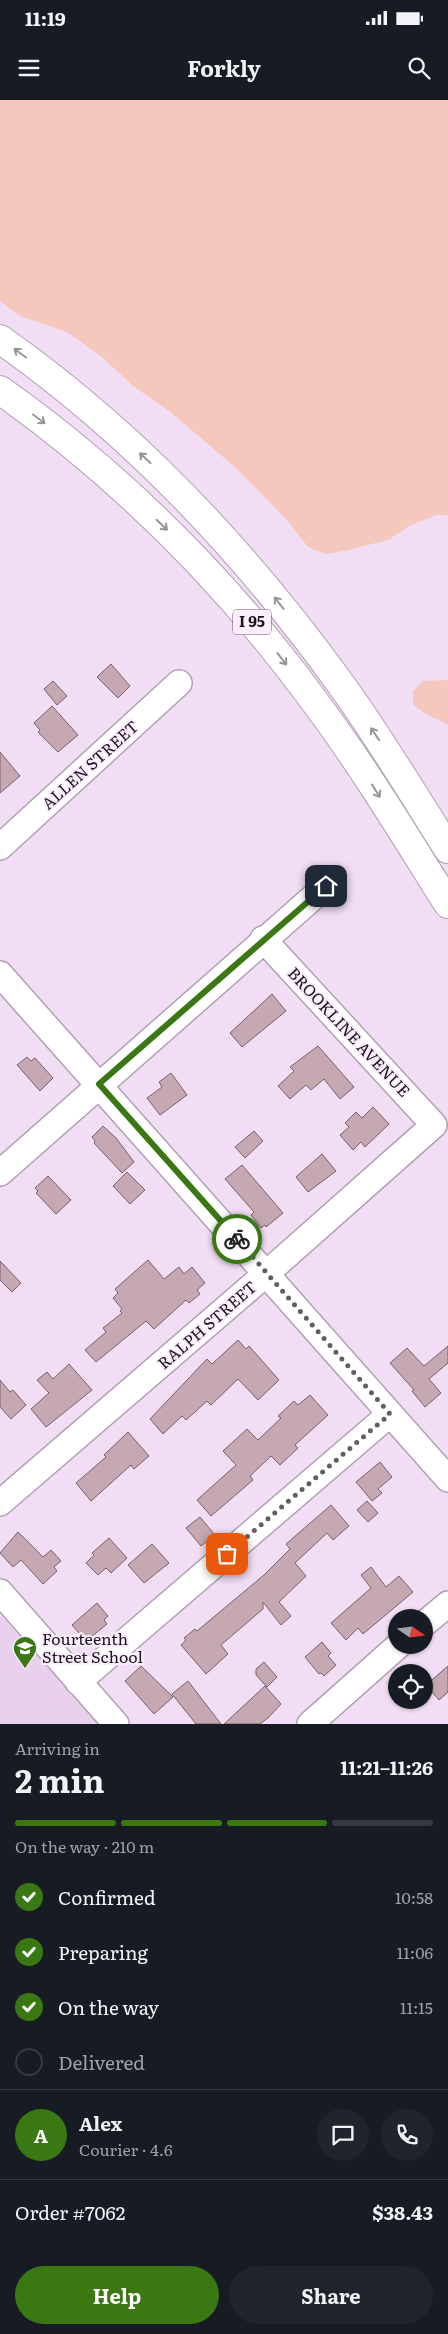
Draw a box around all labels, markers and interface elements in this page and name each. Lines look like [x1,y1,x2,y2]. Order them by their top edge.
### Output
text: 11:19 [25,4,66,32]
text: Forkly [187,51,261,84]
icon: menu [15,54,43,82]
icon: search [405,54,433,82]
one-way arrow [14,348,27,359]
one-way arrow [32,414,46,424]
one-way arrow [138,452,151,464]
one-way arrow [156,519,168,531]
one-way arrow [273,596,284,609]
road number: I 95 [233,610,271,634]
one-way arrow [277,652,288,665]
street label: ALLEN STREET [35,714,143,814]
one-way arrow [370,727,380,741]
one-way arrow [372,784,382,798]
pin [305,865,347,907]
icon: home [312,872,340,900]
street label: BROOKLINE AVENUE [283,961,416,1102]
courier [212,1214,262,1264]
icon: bike [223,1225,251,1253]
street label: RALPH STREET [152,1274,261,1374]
pin [206,1533,248,1575]
icon: bag [213,1540,241,1568]
north arrow [388,1609,432,1654]
map controls [388,1609,433,1709]
place label: Fourteenth Street School [42,1626,143,1668]
school or university icon: Fourteenth Street School [12,1635,38,1669]
button: locate [388,1664,433,1709]
text: Arriving in [15,1736,100,1760]
text: 11:21–11:26 [340,1753,433,1781]
text: 2 min [15,1755,104,1803]
text: On the way · 210 m [15,1834,154,1858]
icon: check [15,1883,43,1911]
text: Confirmed [58,1883,156,1911]
text: 10:58 [395,1885,433,1909]
icon: check [15,1938,43,1966]
text: Preparing [58,1938,148,1966]
text: 11:06 [397,1940,433,1964]
icon: check [15,1993,43,2021]
text: On the way [58,1993,159,2021]
text: 11:15 [400,1995,433,2019]
text: Delivered [58,2048,145,2076]
text: Alex [79,2109,122,2137]
button: chat [317,2109,369,2161]
button: phone [381,2109,433,2161]
text: A [34,2121,48,2149]
text: Courier · 4.6 [79,2137,173,2161]
text: Order #7062 [15,2198,125,2226]
text: $38.43 [372,2198,433,2226]
button: Help [15,2266,219,2324]
button: Share [229,2266,433,2324]

